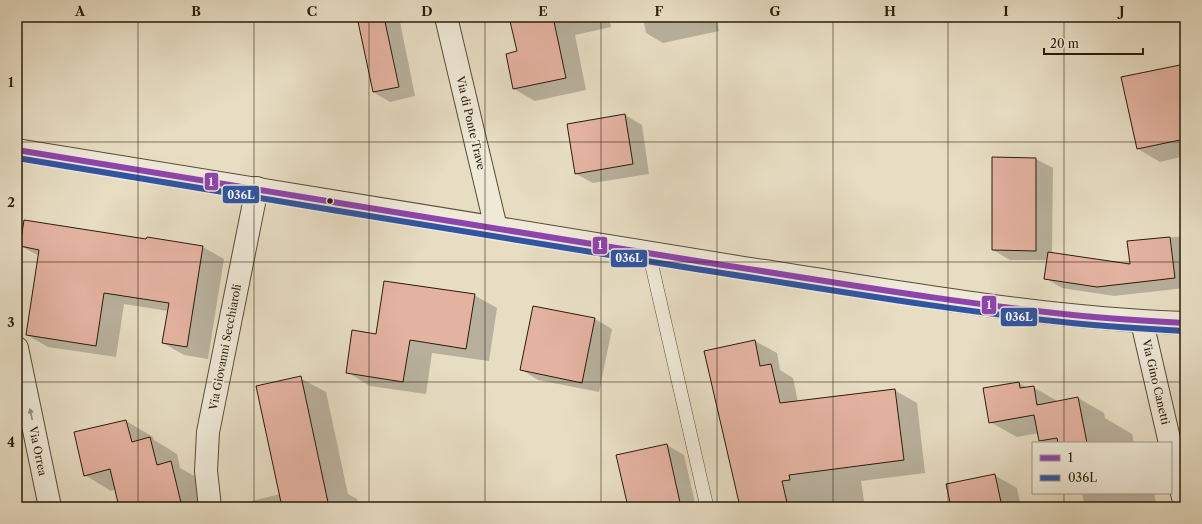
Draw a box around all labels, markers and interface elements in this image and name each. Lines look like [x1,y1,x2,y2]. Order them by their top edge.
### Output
text: A [74,3,86,19]
text: B [191,3,201,19]
text: C [307,3,317,19]
text: D [421,3,433,19]
text: E [538,3,548,19]
text: F [655,3,664,19]
text: G [769,3,781,19]
text: H [884,3,896,19]
text: I [1003,3,1009,19]
text: J [1117,3,1125,19]
scale bar [1044,30,1143,56]
text: 20 m [1050,36,1079,51]
text: 1 [8,74,14,90]
street label: Via di Ponte Trave [453,74,489,171]
line badge: 1 [204,172,219,191]
text: 1 [209,175,214,189]
line badge: 036L [222,185,260,204]
text: 036L [227,188,255,202]
text: 2 [7,194,15,210]
unlabelled marker [325,196,335,206]
line badge: 1 [592,236,608,255]
text: 1 [598,238,603,252]
line badge: 036L [610,249,648,268]
text: 036L [615,251,643,265]
street label: Via Giovanni Secchiaroli [206,282,244,412]
line badge: 1 [981,295,997,315]
text: 1 [987,298,992,312]
line badge: 036L [1000,307,1038,327]
text: 036L [1005,310,1033,324]
text: 3 [7,314,15,330]
street label: Via Gino Canetti [1139,337,1173,427]
one-way arrow [27,408,33,420]
street label: Via Orrea [26,424,50,477]
text: 4 [7,434,15,450]
legend [1032,442,1172,494]
text: 1 [1068,450,1073,465]
text: 036L [1068,470,1097,485]

